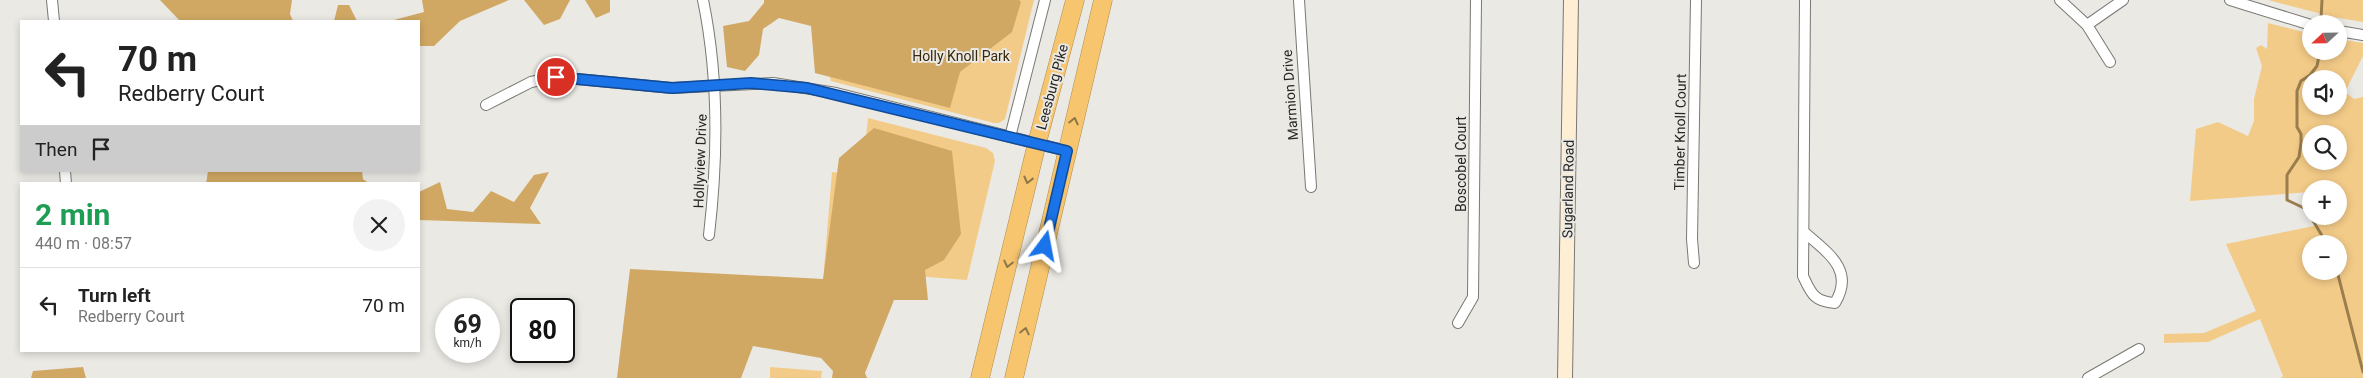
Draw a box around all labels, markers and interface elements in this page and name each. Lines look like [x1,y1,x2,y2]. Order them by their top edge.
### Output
north arrow [2302,15,2348,60]
map controls [2302,15,2347,280]
text: 70 m [118,39,197,80]
icon: left [35,40,100,105]
street label: Leesburg Pike [1033,43,1071,131]
park label: Holly Knoll Park [912,48,1011,64]
street label: Marmion Drive [1279,49,1301,141]
pin [535,56,577,98]
icon: arrive [542,63,570,91]
button: sound [2302,70,2347,115]
street label: Timber Knoll Court [1671,73,1689,190]
text: Redberry Court [118,81,265,106]
street label: Hollyview Drive [690,114,710,208]
street label: Boscobel Court [1453,116,1469,212]
one-way arrow [1068,117,1079,126]
button: search [2302,125,2347,170]
icon: arrive [87,135,115,163]
text: Then [35,138,77,161]
street label: Sugarland Road [1559,140,1577,238]
one-way arrow [1023,175,1034,184]
button: + [2302,180,2347,225]
text: 2 min [35,197,110,232]
button: close [353,199,405,251]
position arrow [1018,219,1070,271]
text: 440 m · 08:57 [35,234,132,253]
button: − [2302,235,2347,280]
one-way arrow [1003,259,1014,268]
text: Turn left [78,284,151,307]
icon: left [35,291,63,319]
text: 70 m [362,294,405,317]
speed limit sign: 80 [510,298,575,363]
text: Redberry Court [78,307,185,326]
text: 69 [453,310,482,339]
one-way arrow [1019,326,1030,335]
text: km/h [453,336,482,350]

